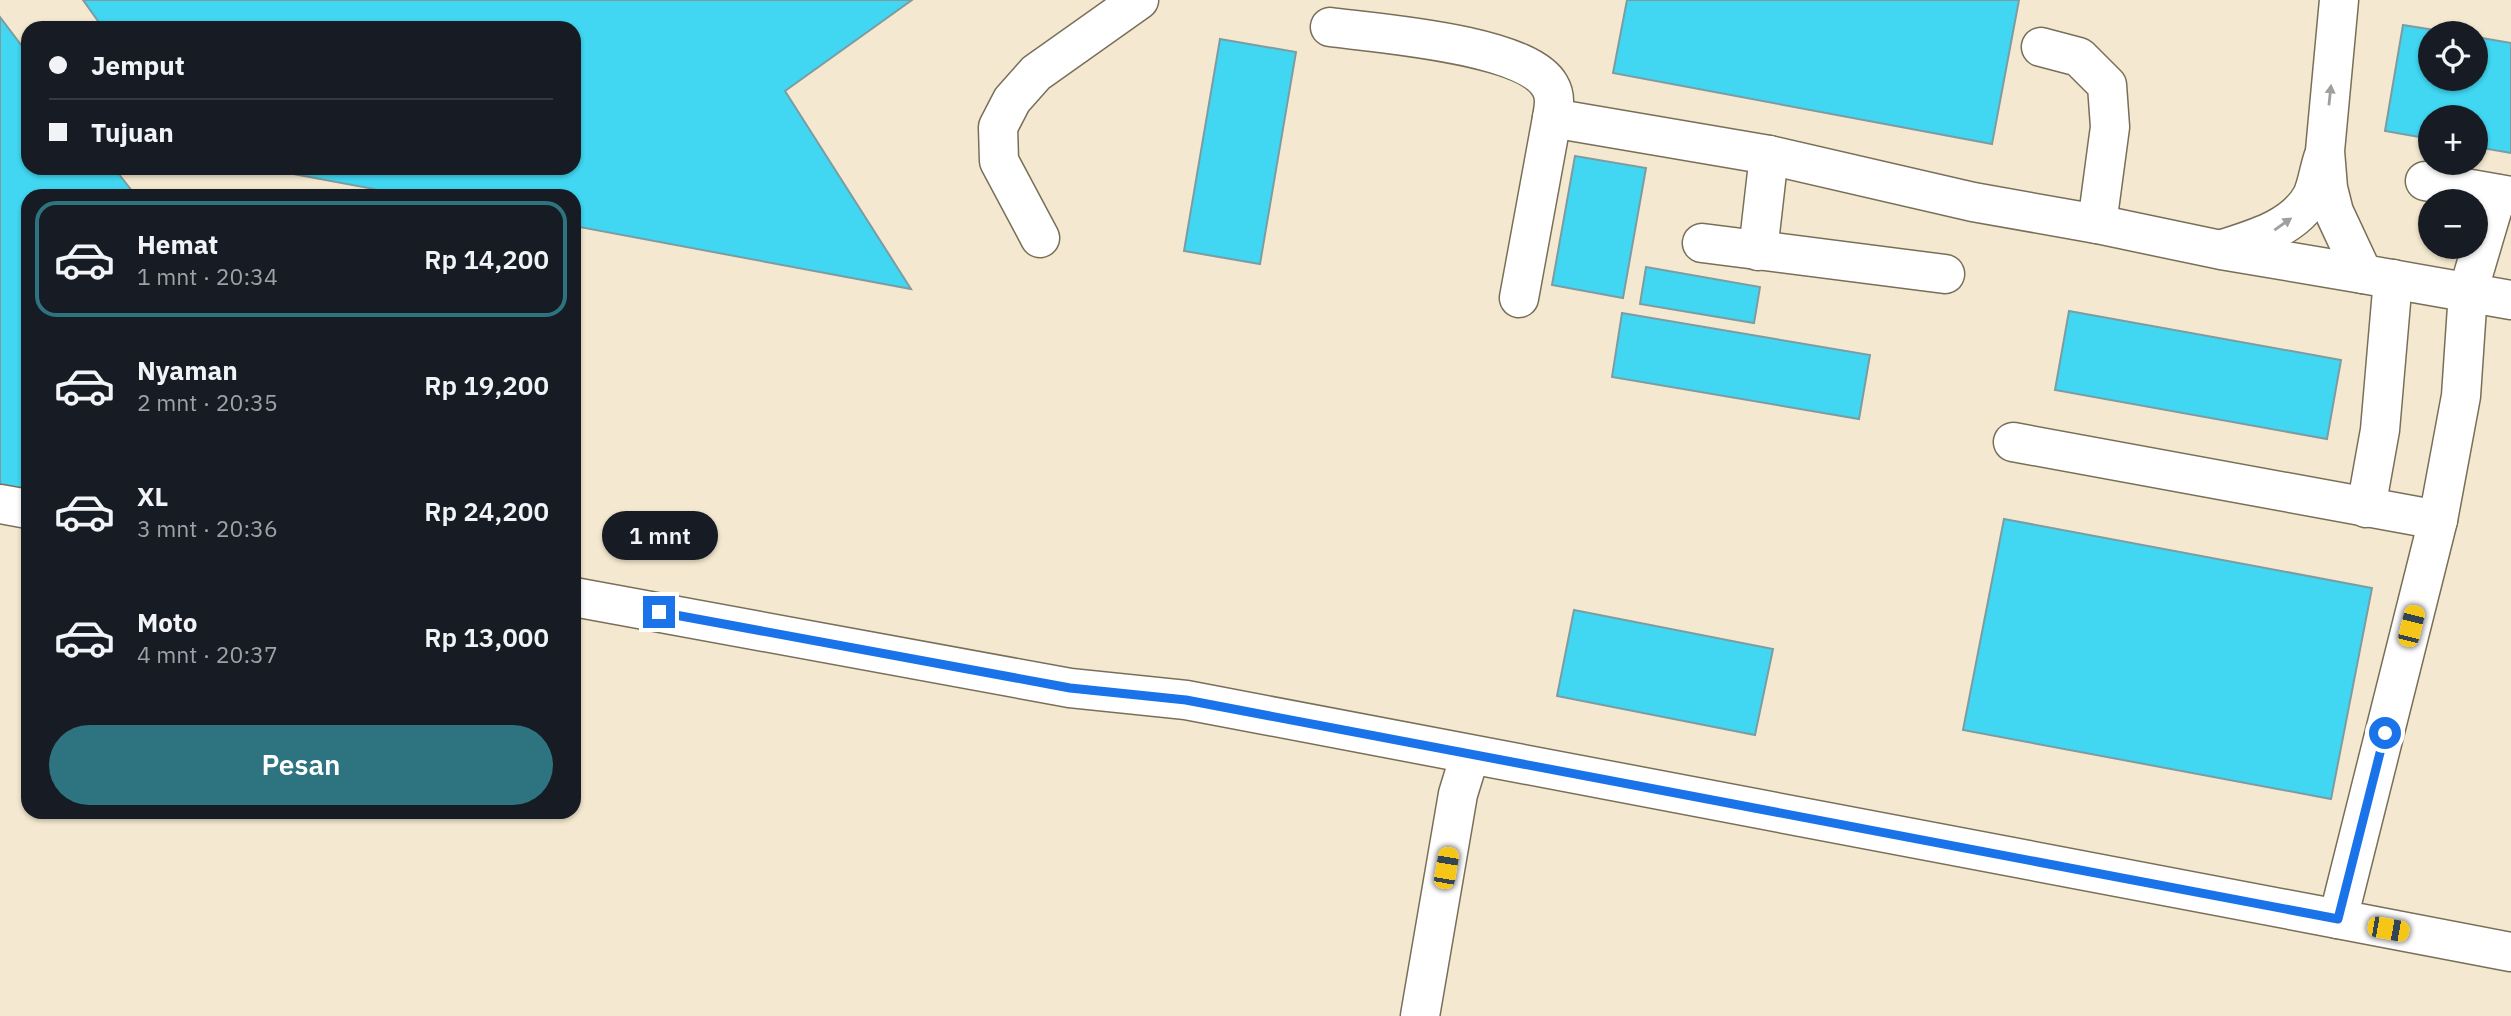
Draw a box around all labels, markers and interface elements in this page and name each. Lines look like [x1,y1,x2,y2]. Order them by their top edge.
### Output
map controls [2418,21,2488,259]
button: locate [2418,21,2488,91]
text: Jemput [91,48,185,82]
one-way arrow [2325,83,2336,105]
button: + [2418,105,2488,175]
text: Tujuan [91,115,174,149]
button: − [2418,189,2488,259]
one-way arrow [2274,217,2292,231]
text: Hemat [137,227,218,261]
icon: car [53,228,116,291]
text: Rp 14,200 [424,242,549,276]
text: 1 mnt · 20:34 [137,261,278,291]
text: Nyaman [137,353,238,387]
icon: car [53,354,116,417]
text: Rp 19,200 [424,368,549,402]
text: 2 mnt · 20:35 [137,387,278,417]
text: XL [137,479,168,513]
icon: car [53,480,116,543]
text: Rp 24,200 [424,494,549,528]
callout: 1 mnt [601,510,717,560]
text: 3 mnt · 20:36 [137,513,278,543]
text: 1 mnt [629,520,691,550]
route end [643,596,675,628]
car [2396,603,2427,649]
text: Moto [137,605,197,639]
icon: car [53,606,116,669]
text: Rp 13,000 [424,620,549,654]
text: 4 mnt · 20:37 [137,639,278,669]
route start [2369,717,2401,749]
button: Pesan [49,725,553,805]
car [1433,845,1460,891]
car [2366,915,2411,943]

